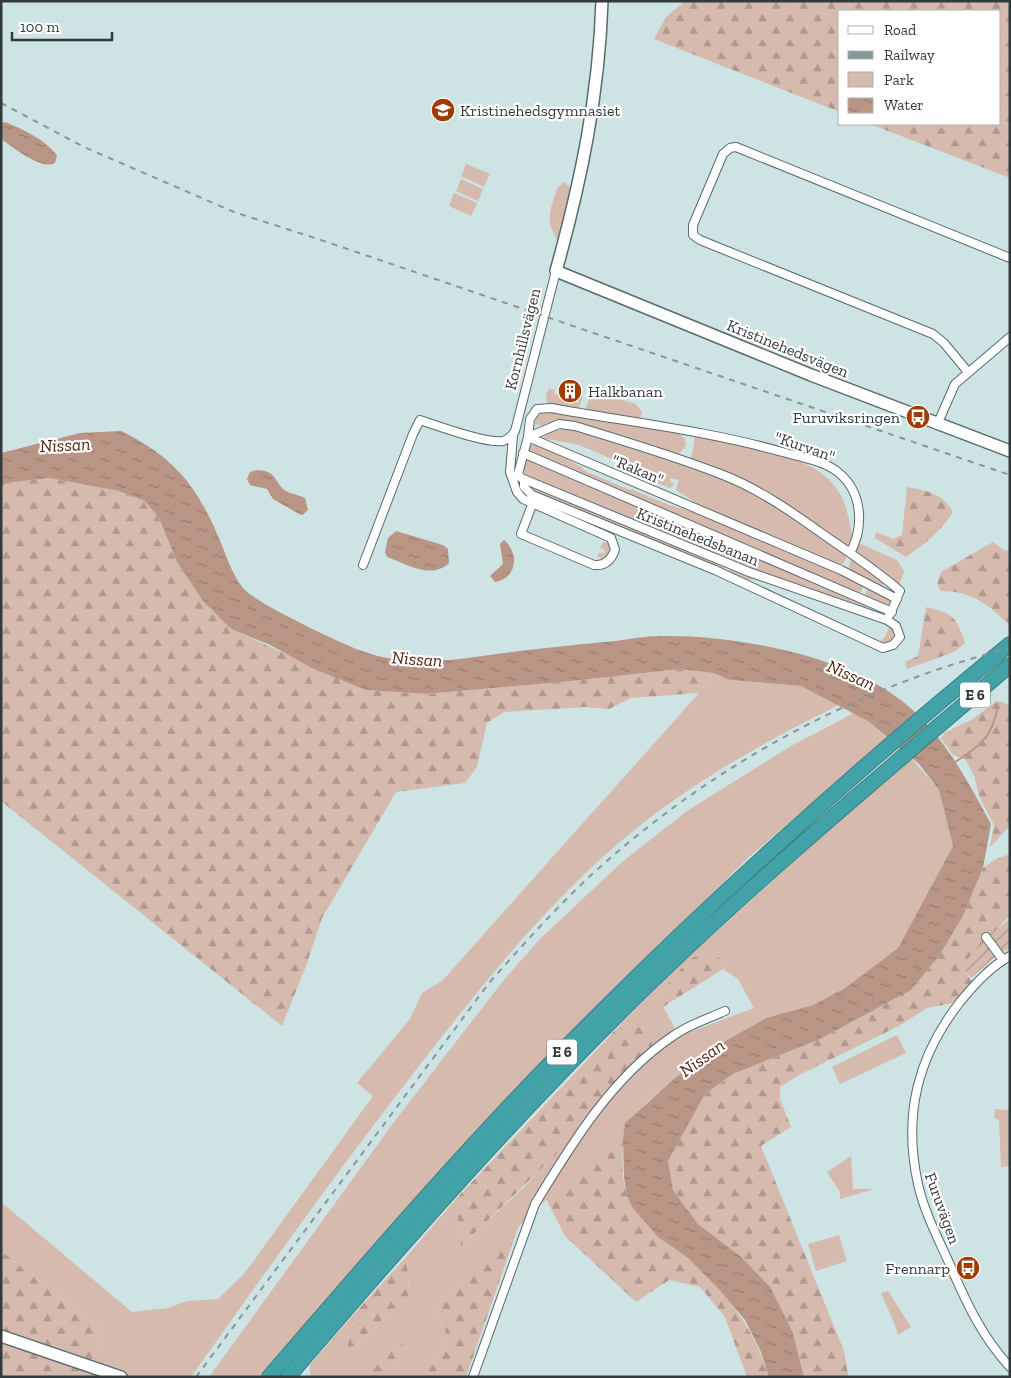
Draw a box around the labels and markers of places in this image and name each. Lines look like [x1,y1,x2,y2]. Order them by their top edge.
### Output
school or university icon: Kristinehedsgymnasiet [430,97,456,123]
place label: Kristinehedsgymnasiet [460,101,621,120]
building icon: Halkbanan [557,378,583,404]
place label: Halkbanan [588,382,663,401]
bus stop icon: Furuviksringen [905,404,931,430]
place label: Furuviksringen [793,408,901,427]
bus stop icon: Frennarp [955,1255,981,1281]
place label: Frennarp [885,1259,950,1278]

